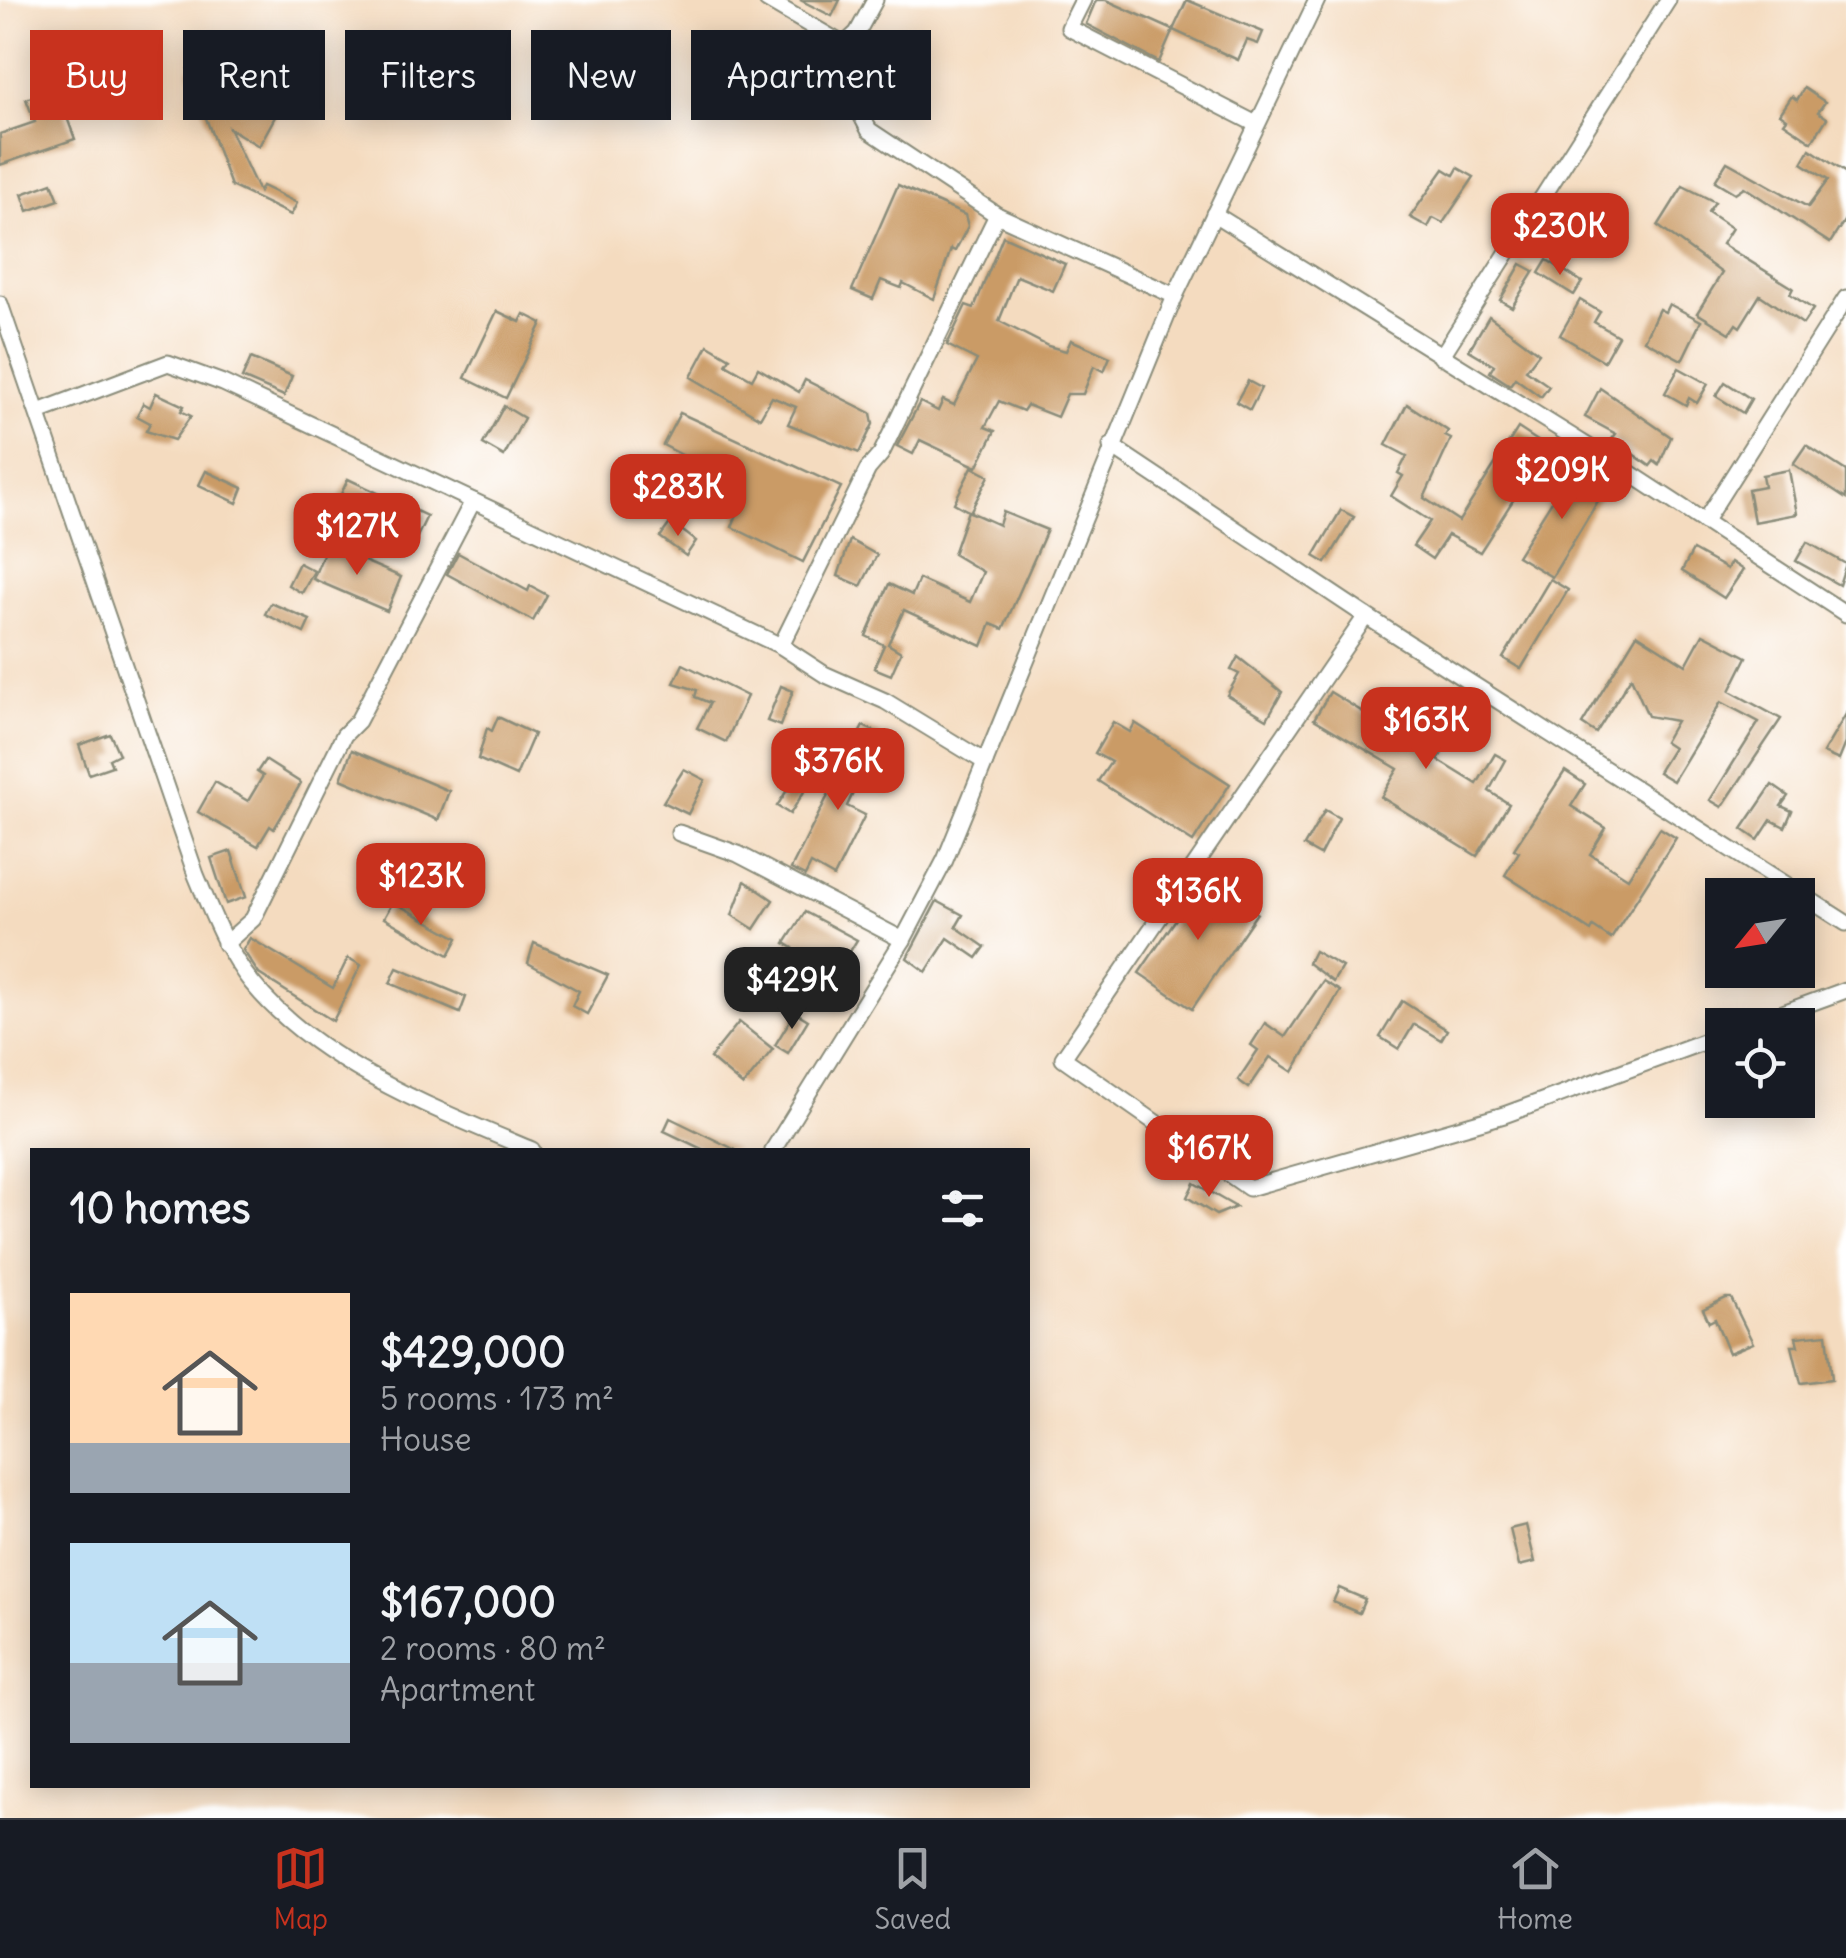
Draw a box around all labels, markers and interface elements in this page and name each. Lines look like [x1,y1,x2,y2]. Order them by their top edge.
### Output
chip: Buy [30,30,163,120]
chip: Rent [183,30,325,120]
chip: Filters [345,30,511,120]
chip: New [531,30,671,120]
chip: Apartment [691,30,931,120]
pin: $230K [1490,193,1630,278]
text: $230K [1513,205,1607,246]
pin: $209K [1492,437,1632,522]
text: $209K [1515,449,1609,490]
pin: $283K [608,454,748,539]
text: $283K [632,466,724,507]
pin: $127K [287,493,427,578]
text: $127K [316,505,398,546]
pin: $163K [1356,687,1496,772]
text: $163K [1383,699,1469,740]
pin: $376K [768,728,908,813]
text: $376K [793,740,883,781]
pin: $123K [351,843,491,928]
text: $123K [378,855,464,896]
pin: $136K [1128,858,1268,943]
text: $136K [1155,870,1241,911]
north arrow [1705,878,1815,988]
map controls [1705,878,1815,1118]
pin: $429K [722,947,862,1032]
text: $429K [746,959,838,1000]
button: locate [1705,1008,1815,1118]
pin: $167K [1139,1115,1279,1200]
text: $167K [1167,1127,1251,1168]
icon: filters [935,1181,990,1236]
text: 10 homes [70,1182,251,1234]
text: $429,000 [380,1326,566,1378]
icon: home [150,1333,270,1453]
text: 5 rooms · 173 m² [380,1378,614,1419]
text: House [380,1419,471,1460]
text: $167,000 [380,1576,556,1628]
icon: home [150,1583,270,1703]
text: 2 rooms · 80 m² [380,1628,606,1669]
text: Apartment [380,1669,535,1710]
tab: Map [273,1841,328,1937]
tab: Saved [874,1841,951,1937]
tab: Home [1497,1841,1573,1937]

